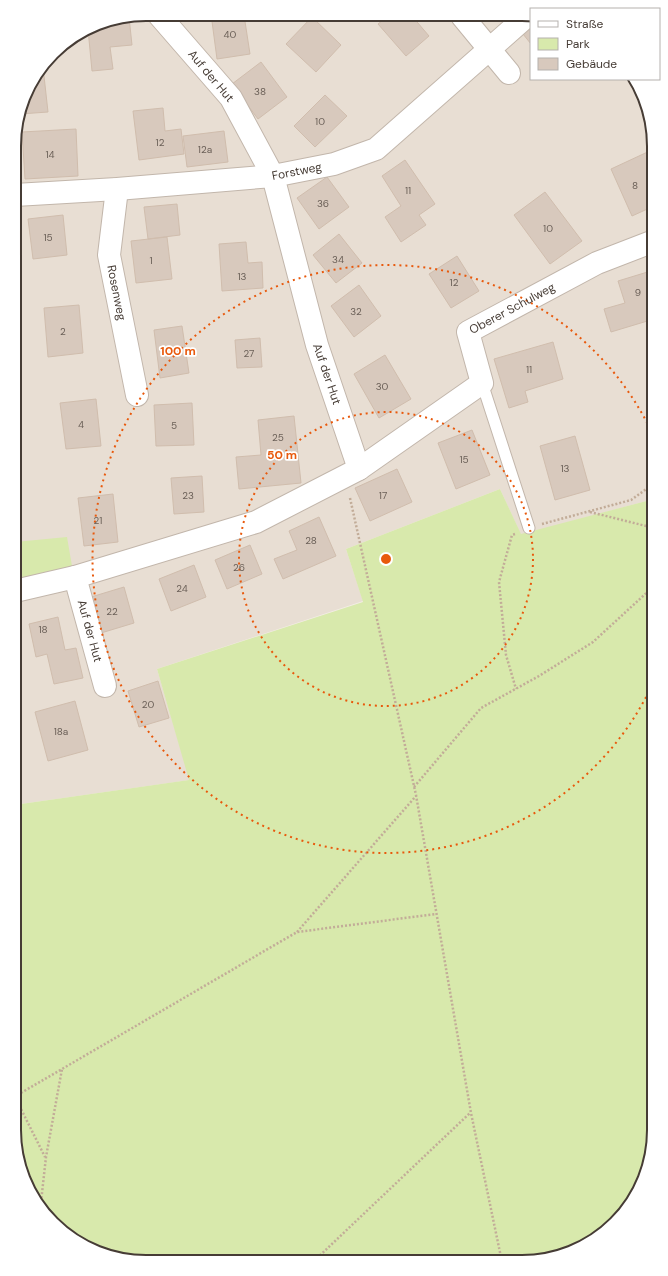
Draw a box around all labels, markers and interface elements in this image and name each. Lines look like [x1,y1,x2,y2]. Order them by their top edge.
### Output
legend [530,8,660,80]
text: Straße [566,16,603,32]
house number: 40 [224,28,237,41]
text: Park [566,36,590,52]
street label: Auf der Hut [184,46,238,106]
text: Gebäude [566,56,617,72]
house number: 38 [254,85,266,98]
house number: 10 [315,115,325,128]
house number: 12 [156,136,165,149]
house number: 12a [198,143,212,156]
house number: 14 [45,148,55,161]
street label: Forstweg [270,159,324,184]
house number: 8 [632,179,638,192]
house number: 11 [405,184,411,197]
house number: 36 [317,197,329,210]
house number: 10 [543,222,553,235]
house number: 15 [43,231,53,244]
house number: 34 [332,253,344,266]
house number: 1 [149,254,153,267]
street label: Rosenweg [103,264,130,322]
house number: 13 [237,270,247,283]
house number: 12 [450,276,459,289]
street label: Oberer Schulweg [466,279,558,338]
house number: 9 [635,286,641,299]
house number: 32 [350,305,362,318]
house number: 2 [60,325,66,338]
street label: Auf der Hut [309,341,345,407]
text: 100 m [160,343,196,359]
house number: 27 [244,347,254,360]
house number: 11 [526,363,532,376]
house number: 30 [376,380,389,393]
house number: 4 [78,418,84,431]
house number: 5 [171,419,177,432]
house number: 25 [272,431,284,444]
text: 50 m [267,447,297,463]
house number: 15 [459,453,469,466]
house number: 13 [560,462,570,475]
house number: 23 [182,489,194,502]
house number: 17 [379,489,387,502]
house number: 21 [94,514,102,527]
house number: 28 [305,534,317,547]
centre of rings [379,552,393,566]
house number: 26 [233,561,245,574]
house number: 24 [176,582,188,595]
street label: Auf der Hut [74,598,106,664]
house number: 22 [106,605,118,618]
house number: 18 [38,623,48,636]
house number: 20 [142,698,154,711]
house number: 18a [54,725,68,738]

